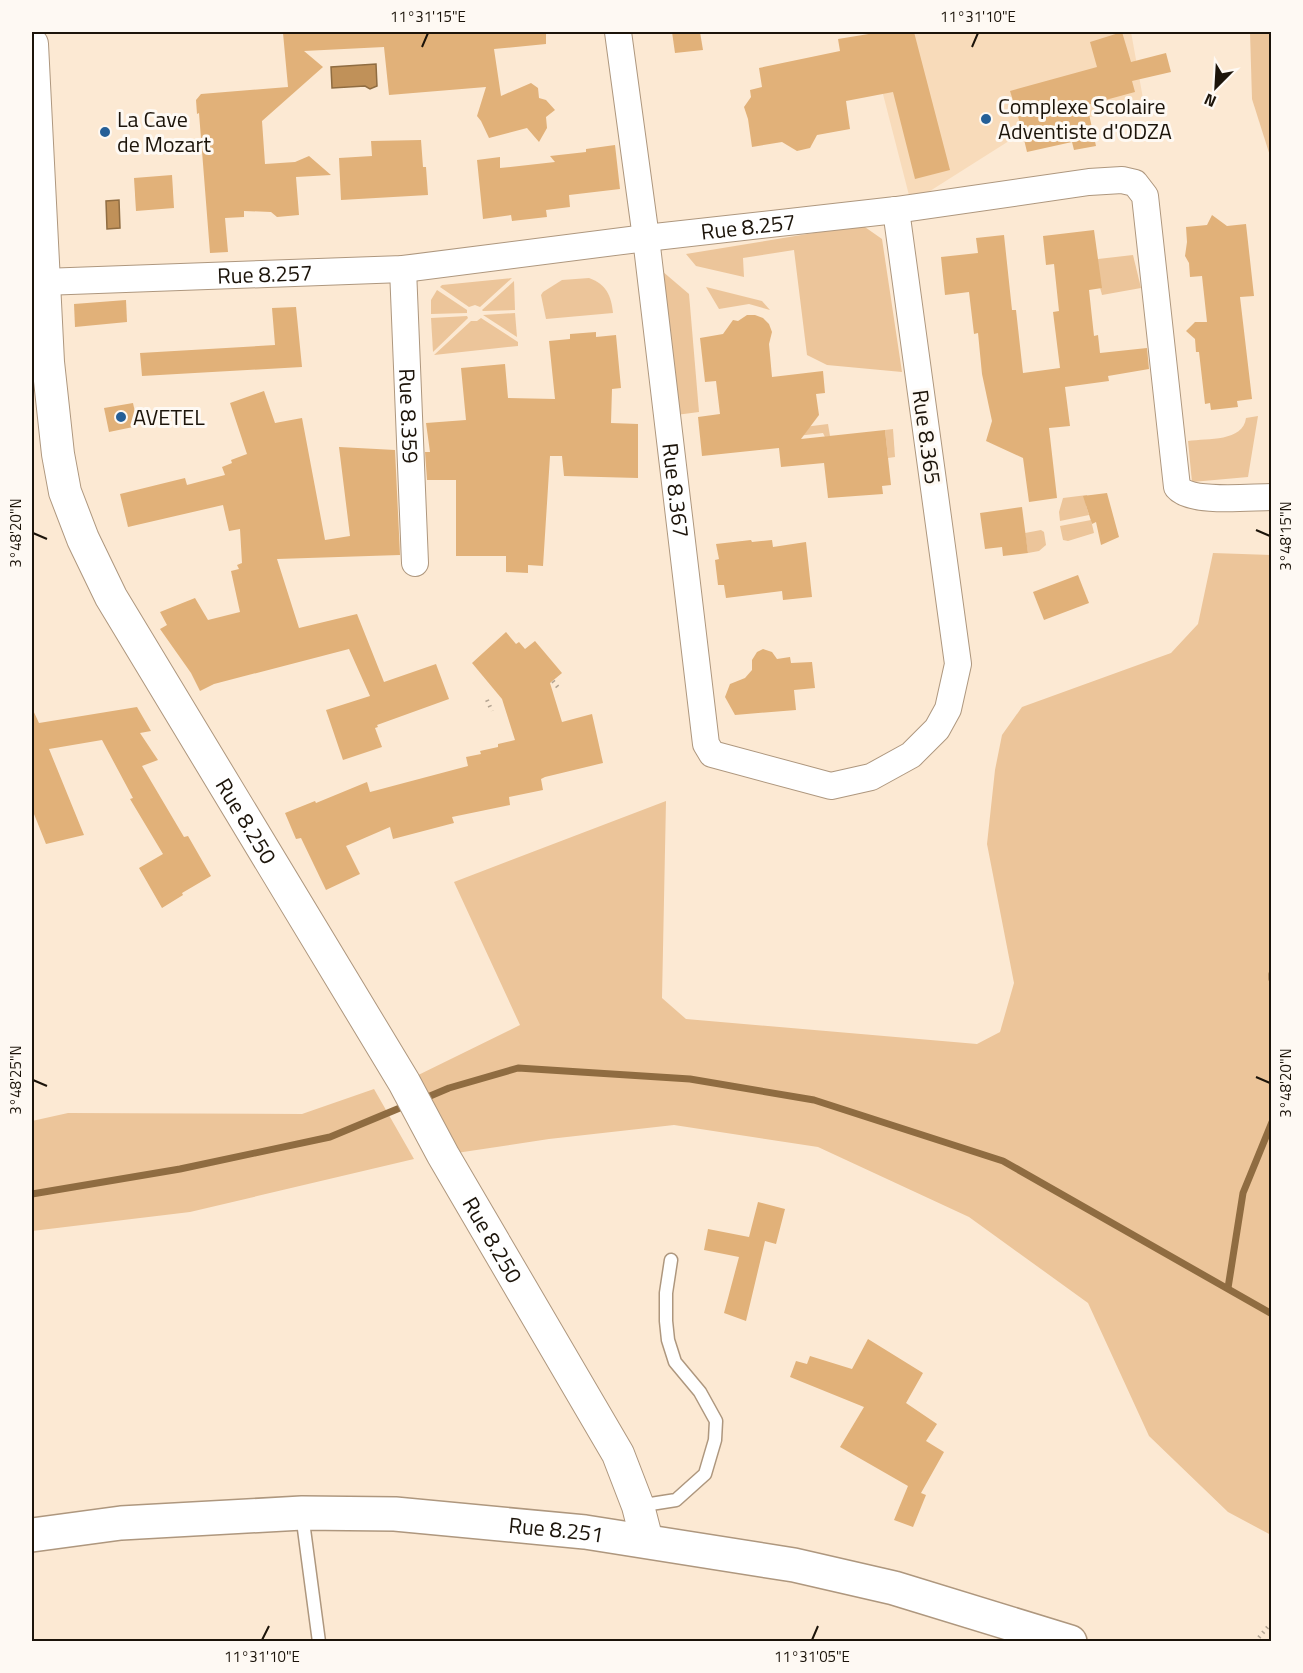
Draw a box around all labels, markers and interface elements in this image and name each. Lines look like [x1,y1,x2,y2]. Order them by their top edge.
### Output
text: 11°31'15"E [390,5,466,28]
text: 11°31'10"E [940,5,1016,28]
north arrow [1186,57,1246,117]
text: N [1200,87,1220,114]
place label: Complexe Scolaire Adventiste d'ODZA [998,89,1172,148]
place label: La Cave de Mozart [117,102,211,161]
marker: Complexe Scolaire Adventiste d'ODZA [979,112,993,126]
marker: La Cave de Mozart [98,125,112,139]
street label: Rue 8.257 [699,204,797,249]
street label: Rue 8.257 [217,255,313,293]
street label: Rue 8.359 [390,368,428,464]
street label: Rue 8.365 [904,388,950,486]
place label: AVETEL [133,400,205,434]
marker: AVETEL [114,410,128,424]
street label: Rue 8.367 [653,441,698,540]
text: 3°48'20"N [4,498,27,568]
text: 3°48'15"N [1274,501,1297,571]
street label: Rue 8.250 [207,771,285,871]
text: 3°48'25"N [4,1045,27,1115]
text: 3°48'20"N [1274,1048,1297,1118]
street label: Rue 8.250 [454,1190,531,1290]
street label: Rue 8.251 [507,1508,606,1552]
text: 11°31'10"E [224,1645,300,1668]
text: 11°31'05"E [774,1645,850,1668]

